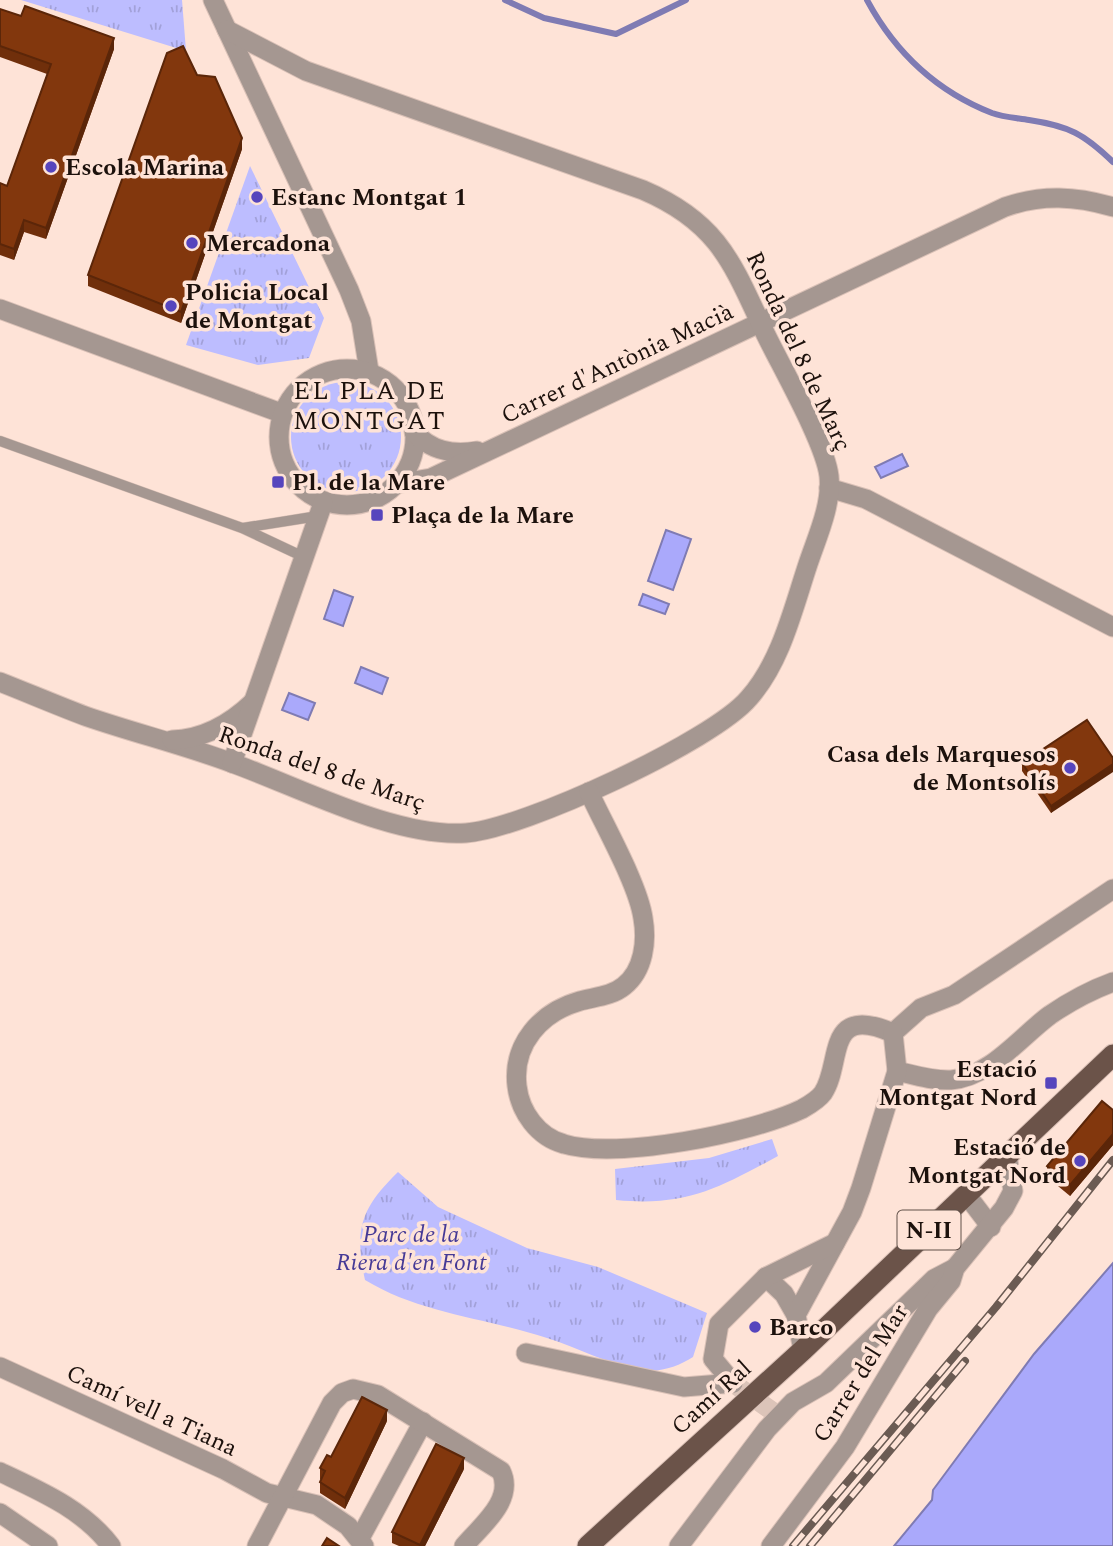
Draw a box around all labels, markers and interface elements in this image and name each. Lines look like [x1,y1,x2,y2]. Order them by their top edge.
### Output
place label: Escola Marina [65,150,225,186]
marker: Escola Marina [43,159,59,175]
place label: Estanc Montgat 1 [271,180,467,216]
marker: Estanc Montgat 1 [249,189,265,205]
place label: Mercadona [206,226,331,262]
marker: Mercadona [184,235,200,251]
street label: Ronda del 8 de Març [736,246,860,457]
place label: Policia Local de Montgat [185,275,329,339]
street label: Carrer d'Antònia Macià [495,294,740,434]
marker: Policia Local de Montgat [163,298,179,314]
district label: EL PLA DE MONTGAT [293,371,447,441]
place label: Pl. de la Mare [292,465,445,501]
marker: Pl. de la Mare [270,474,286,490]
place label: Plaça de la Mare [391,498,574,534]
marker: Plaça de la Mare [369,507,385,523]
street label: Ronda del 8 de Març [213,717,430,821]
place label: Casa dels Marquesos de Montsolís [827,737,1056,801]
marker: Casa dels Marquesos de Montsolís [1062,760,1078,776]
place label: Estació Montgat Nord [879,1052,1037,1116]
marker: Estació Montgat Nord [1043,1075,1059,1091]
place label: Estació de Montgat Nord [908,1130,1066,1194]
marker: Estació de Montgat Nord [1072,1153,1088,1169]
road number: N-II [898,1210,960,1250]
park label: Parc de la Riera d'en Font [336,1217,487,1281]
street label: Carrer del Mar [804,1297,918,1450]
place label: Barco [769,1310,833,1346]
marker: Barco [747,1319,763,1335]
street label: Camí Ral [663,1352,760,1444]
street label: Camí vell a Tiana [60,1355,243,1466]

